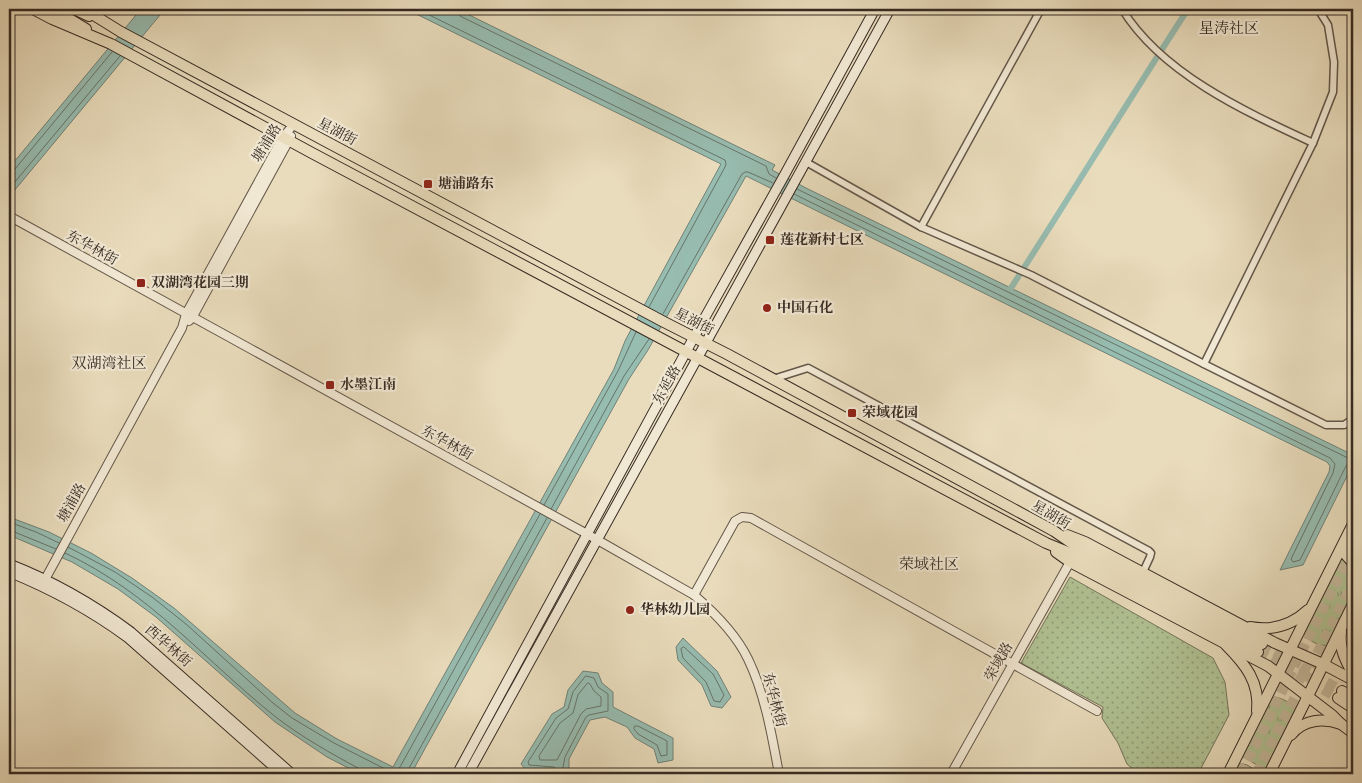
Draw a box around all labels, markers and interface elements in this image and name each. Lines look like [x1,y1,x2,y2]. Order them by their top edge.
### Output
district label: 星涛社区 [1199,19,1259,38]
street label: 星湖街 [314,114,360,150]
street label: 塘浦路 [248,120,286,166]
place label: 塘浦路东 [438,175,494,193]
marker: 塘浦路东 [422,178,434,190]
street label: 东华林街 [63,227,121,269]
place label: 莲花新村七区 [780,231,864,249]
marker: 莲花新村七区 [764,234,776,246]
place label: 双湖湾花园三期 [151,274,249,292]
marker: 双湖湾花园三期 [135,277,147,289]
place label: 中国石化 [777,299,833,317]
marker: 中国石化 [761,302,773,314]
street label: 星湖街 [671,304,717,340]
district label: 双湖湾社区 [71,354,147,373]
street label: 东延路 [649,362,685,408]
place label: 水墨江南 [340,376,396,394]
marker: 水墨江南 [324,379,336,391]
place label: 荣域花园 [862,404,918,422]
marker: 荣域花园 [846,407,858,419]
street label: 东华林街 [418,422,476,464]
street label: 塘浦路 [54,480,90,526]
street label: 星湖街 [1028,497,1074,533]
district label: 荣域社区 [899,555,959,574]
place label: 华林幼儿园 [640,601,710,619]
marker: 华林幼儿园 [624,604,636,616]
street label: 西华林街 [141,621,195,671]
street label: 荣域路 [981,639,1017,685]
street label: 东华林街 [758,671,790,729]

